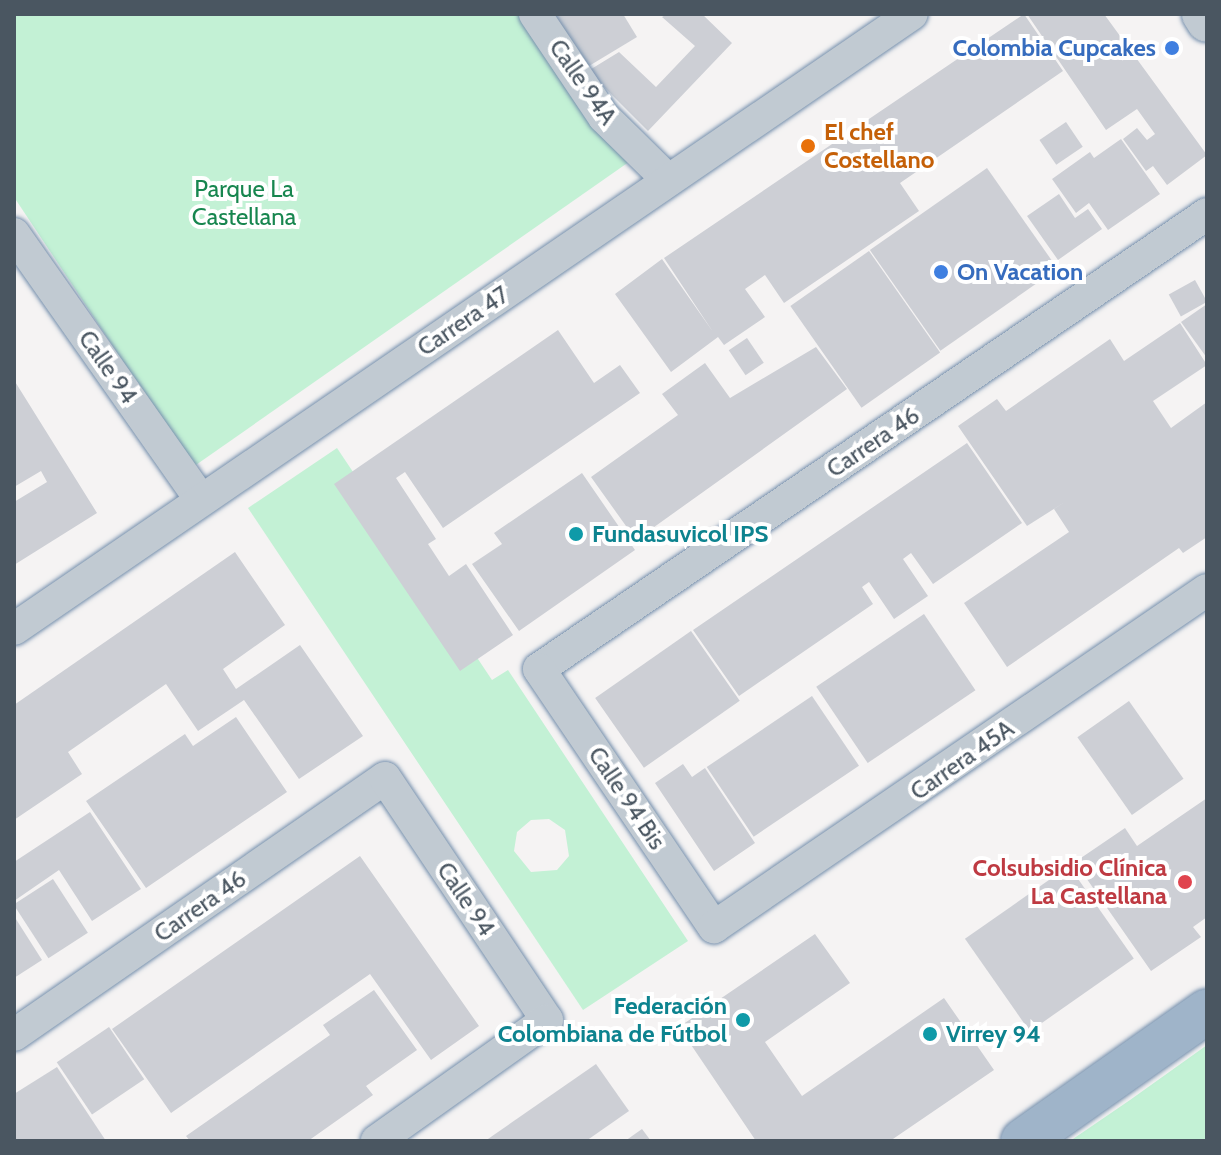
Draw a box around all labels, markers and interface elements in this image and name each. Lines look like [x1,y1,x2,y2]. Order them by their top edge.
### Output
street label: Calle 94A [543,34,623,130]
place label: Colombia Cupcakes [953,34,1156,62]
marker: Colombia Cupcakes [1163,39,1181,57]
place label: El chef Costellano [824,118,934,174]
marker: El chef Costellano [799,137,817,155]
park label: Parque La Castellana [192,175,296,231]
place label: On Vacation [957,258,1083,286]
marker: On Vacation [932,263,950,281]
street label: Carrera 47 [412,280,514,362]
street label: Calle 94 [72,325,144,409]
street label: Carrera 46 [821,401,925,483]
place label: Fundasuvicol IPS [592,520,768,548]
marker: Fundasuvicol IPS [567,525,585,543]
street label: Carrera 45A [905,714,1019,806]
street label: Calle 94 Bis [582,741,672,855]
place label: Colsubsidio Clínica La Castellana [973,854,1167,910]
street label: Calle 94 [431,857,501,941]
street label: Carrera 46 [149,864,251,948]
marker: Colsubsidio Clínica La Castellana [1174,871,1196,893]
place label: Federación Colombiana de Fútbol [498,992,727,1048]
marker: Federación Colombiana de Fútbol [734,1011,752,1029]
place label: Virrey 94 [946,1020,1041,1048]
marker: Virrey 94 [921,1025,939,1043]

